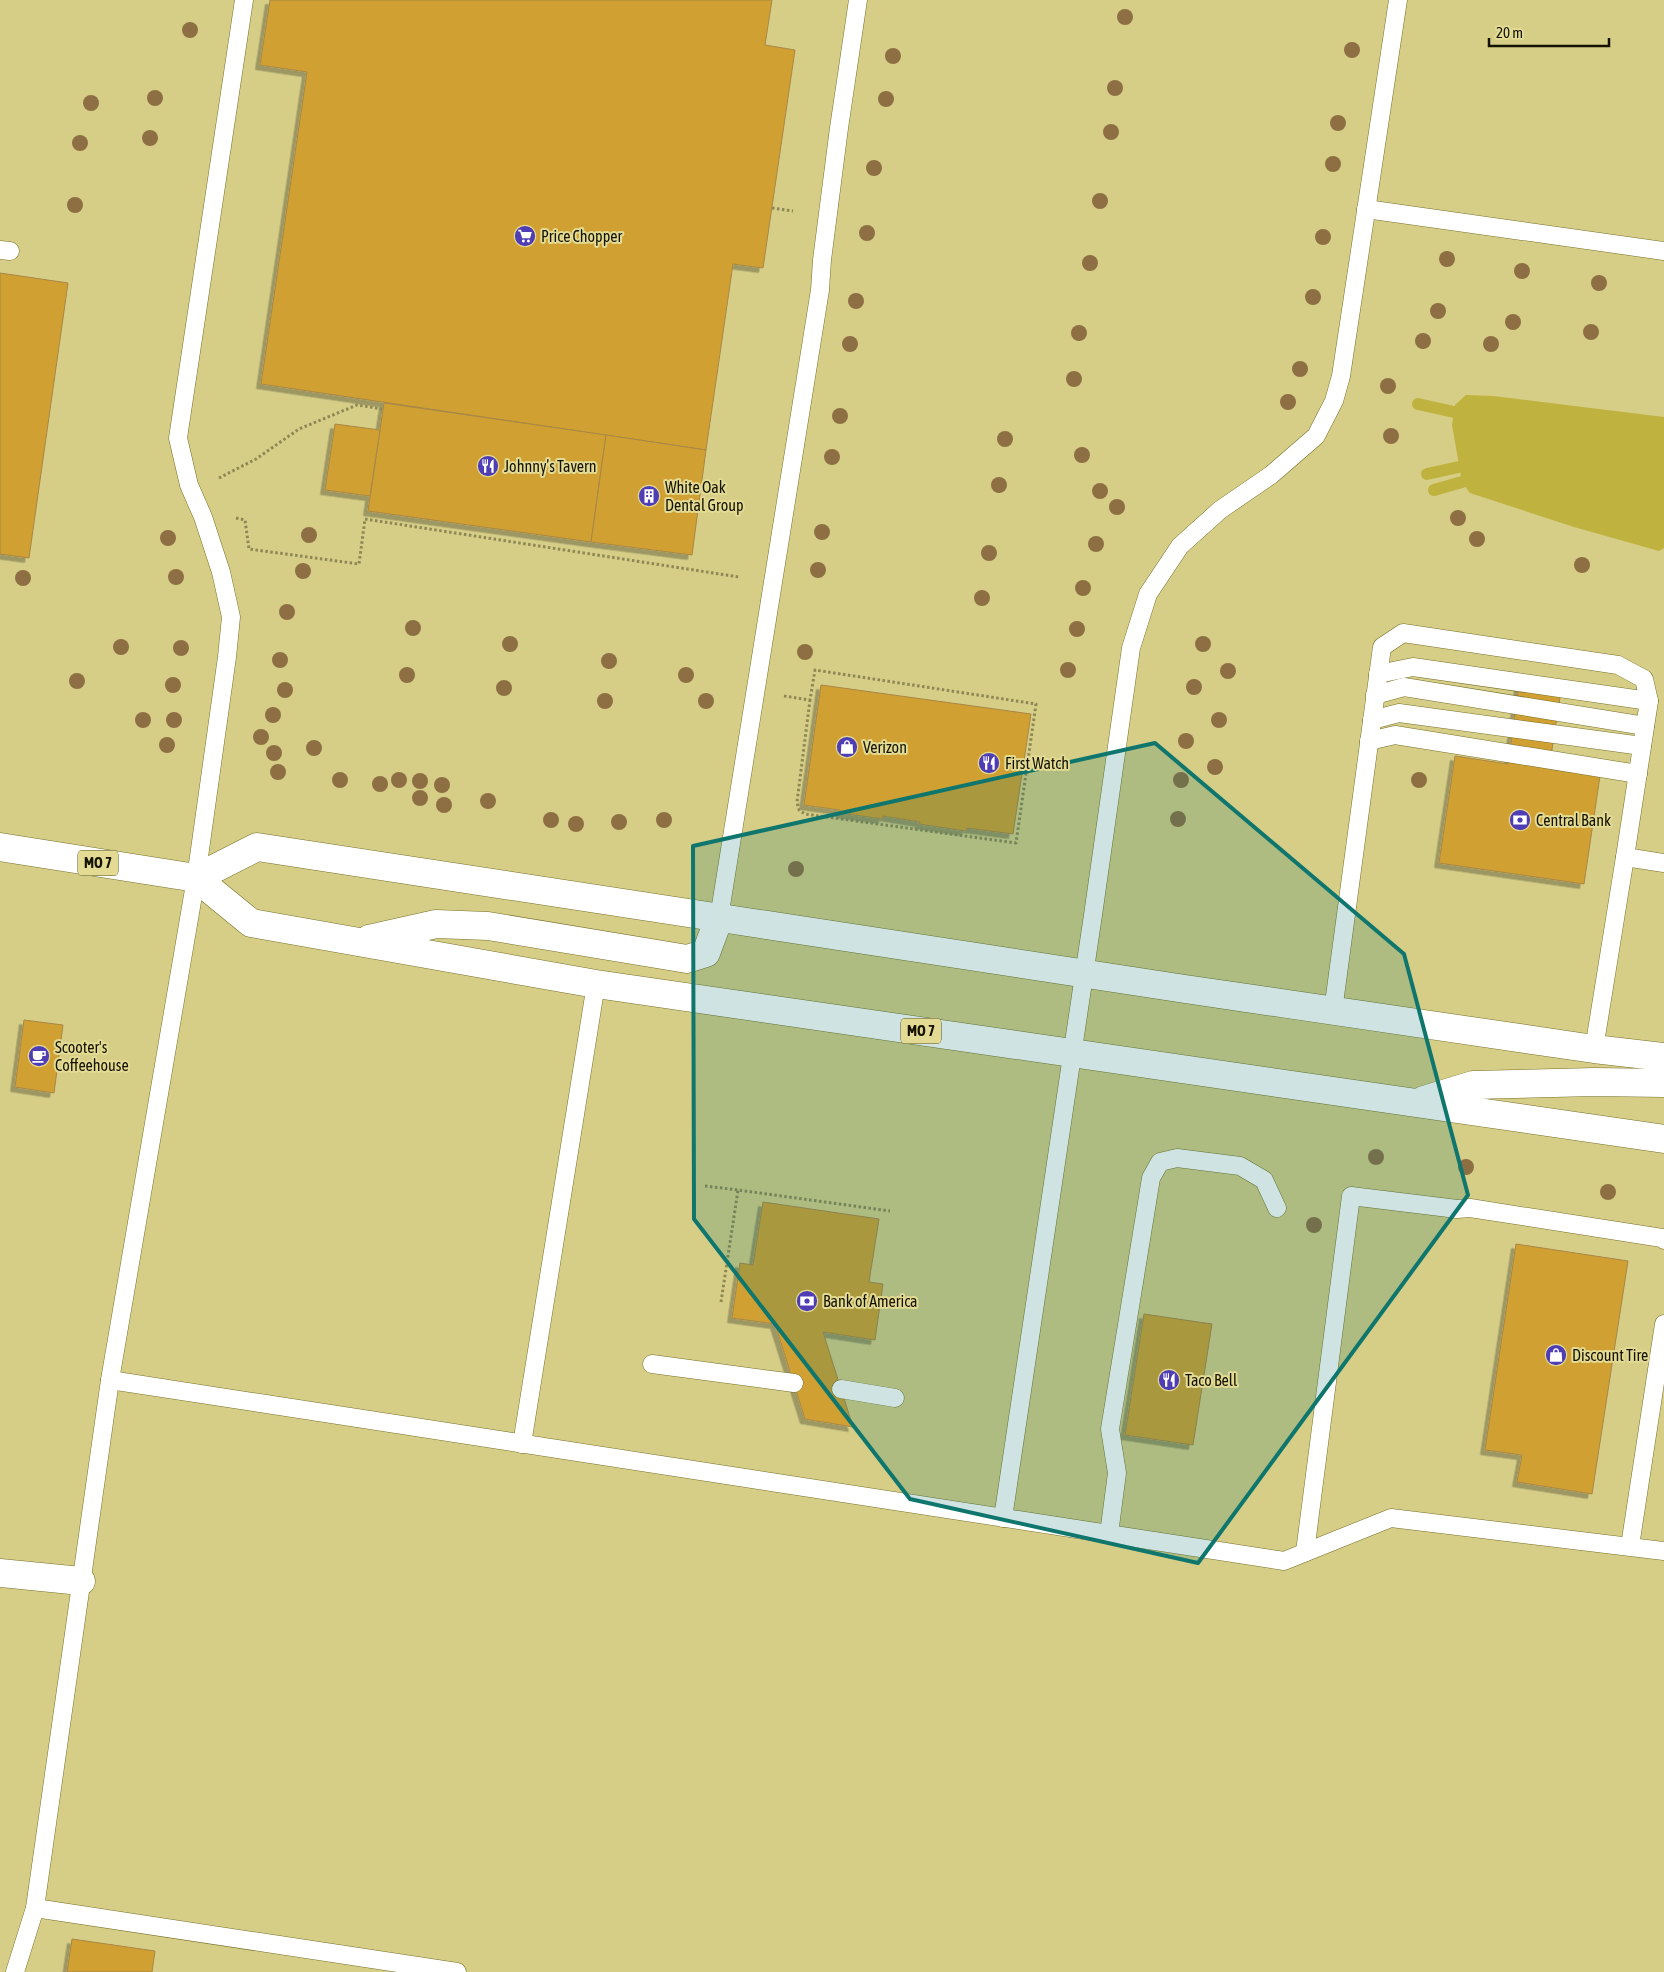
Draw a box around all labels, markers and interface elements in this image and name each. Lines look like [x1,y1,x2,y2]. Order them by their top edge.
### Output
scale bar [1489,15,1609,47]
text: 20 m [1496,24,1523,41]
supermarket icon: Price Chopper [513,224,537,248]
place label: Price Chopper [541,227,623,246]
restaurant icon: Johnny’s Tavern [476,454,500,478]
place label: Johnny’s Tavern [504,457,597,476]
place label: White Oak Dental Group [665,478,744,515]
building icon: White Oak Dental Group [637,484,661,508]
shop icon: Verizon [835,735,859,759]
place label: Verizon [863,738,907,756]
restaurant icon: First Watch [977,751,1001,775]
place label: First Watch [1005,754,1069,772]
bank icon: Central Bank [1508,808,1532,832]
place label: Central Bank [1536,811,1611,829]
road number: MO 7 [78,850,118,876]
road number: MO 7 [901,1018,941,1044]
place label: Scooter's Coffeehouse [55,1038,129,1074]
cafe icon: Scooter's Coffeehouse [27,1044,51,1068]
bank icon: Bank of America [795,1289,819,1313]
place label: Bank of America [823,1292,918,1310]
shop icon: Discount Tire [1544,1343,1568,1367]
place label: Discount Tire [1572,1346,1648,1364]
restaurant icon: Taco Bell [1157,1368,1181,1392]
place label: Taco Bell [1185,1371,1238,1389]

